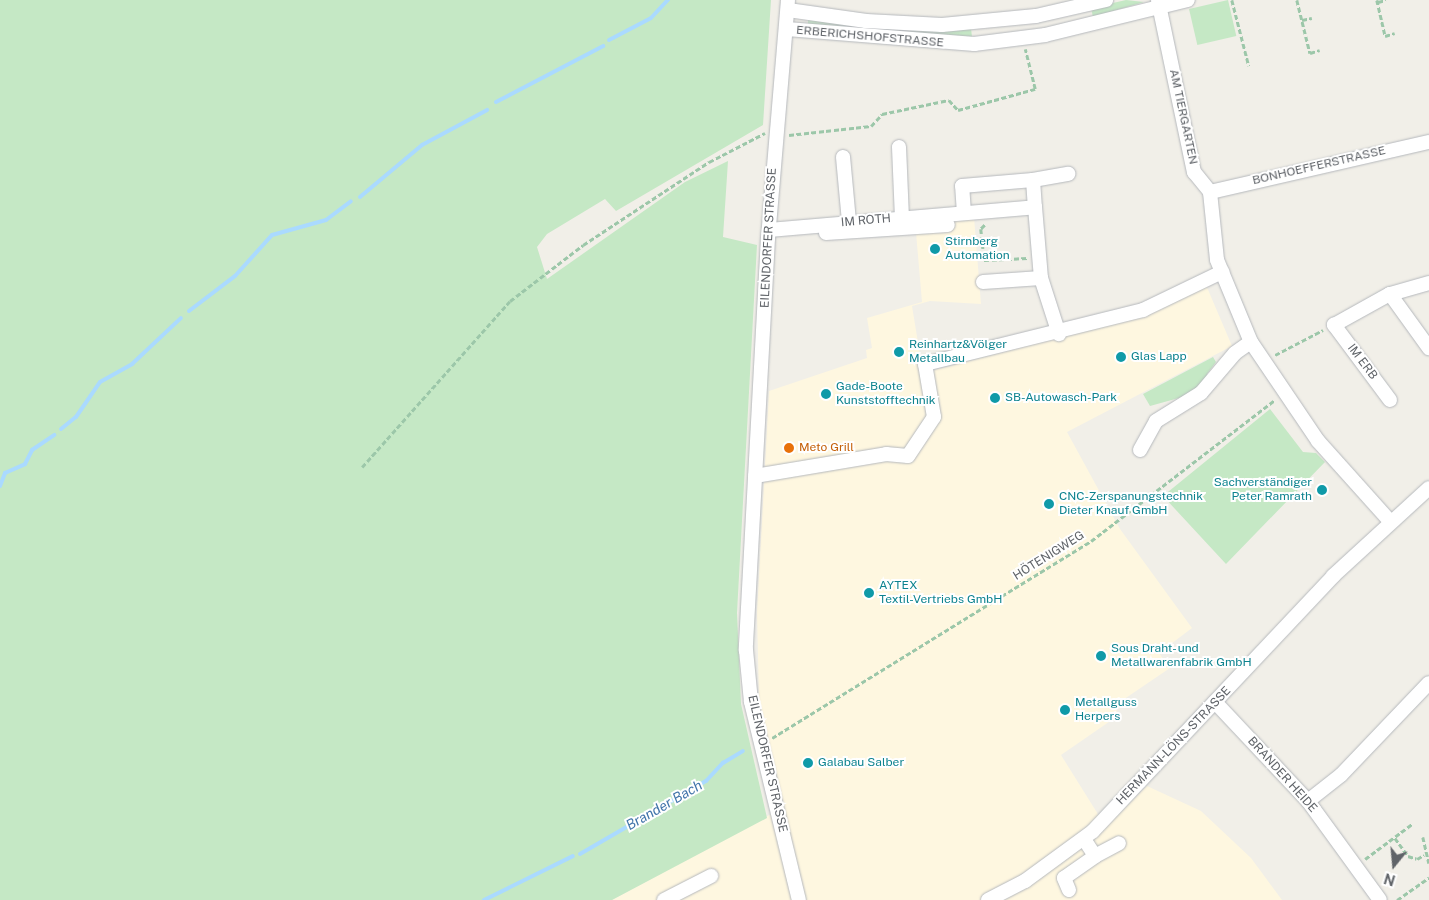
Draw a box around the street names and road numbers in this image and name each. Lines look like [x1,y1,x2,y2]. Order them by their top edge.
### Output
street label: ERBERICHSHOFSTRASSE [796,23,944,51]
street label: AM TIERGARTEN [1166,68,1200,166]
street label: BONHOEFFERSTRASSE [1251,144,1387,188]
street label: EILENDORFER STRASSE [758,168,780,308]
street label: IM ROTH [840,212,892,230]
street label: IM ERB [1344,341,1380,383]
street label: HÖTENIGWEG [1011,528,1087,584]
street label: HERMANN-LÖNS-STRASSE [1114,684,1234,808]
street label: EILENDORFER STRASSE [744,694,790,834]
street label: BRANDER HEIDE [1244,734,1320,816]

